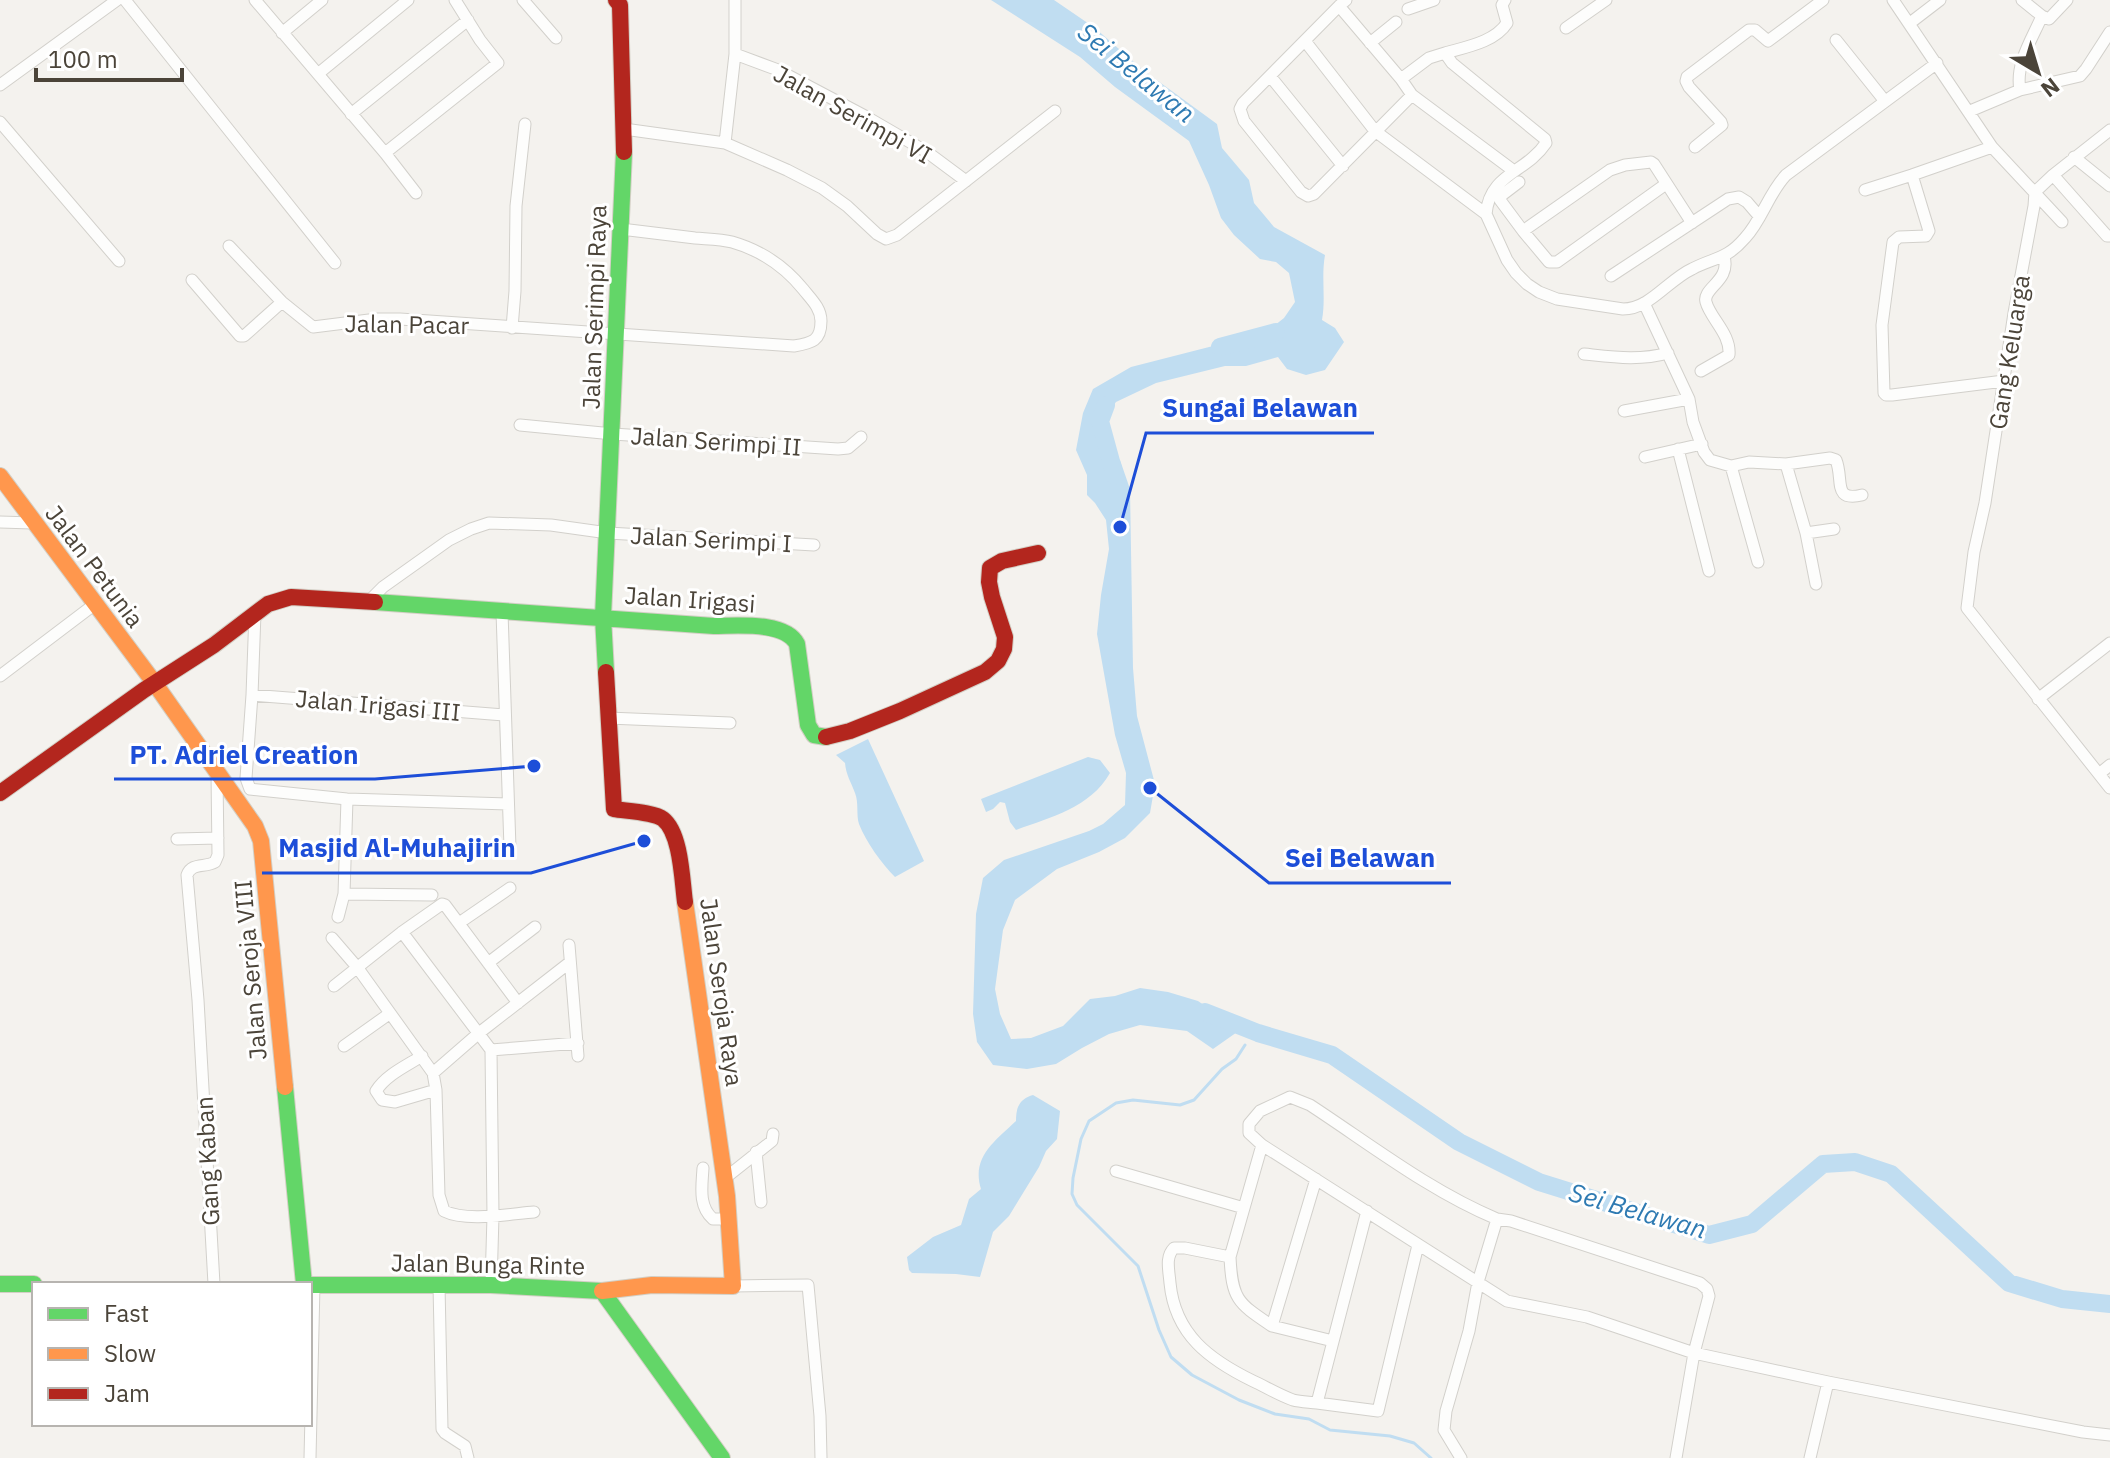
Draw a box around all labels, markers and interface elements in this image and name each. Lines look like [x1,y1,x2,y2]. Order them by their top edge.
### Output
water label: Sei Belawan [1071,14,1203,130]
scale bar [36,32,182,82]
north arrow [1998,32,2078,112]
text: 100 m [48,43,118,75]
street label: Jalan Serimpi VI [768,57,938,171]
text: N [2035,72,2066,104]
street label: Jalan Serimpi Raya [574,204,614,410]
street label: Gang Keluarga [1981,272,2037,431]
street label: Jalan Pacar [344,307,470,341]
callout: Sungai Belawan [1146,383,1374,433]
text: Sungai Belawan [1162,390,1358,424]
street label: Jalan Serimpi II [629,419,803,463]
street label: Jalan Petunia [38,498,152,634]
street label: Jalan Serimpi I [629,519,793,559]
street label: Jalan Irigasi [623,578,757,620]
street label: Jalan Irigasi III [294,682,462,728]
callout: PT. Adriel Creation [114,729,375,779]
text: PT. Adriel Creation [130,737,358,771]
callout: Masjid Al-Muhajirin [262,823,531,873]
text: Masjid Al-Muhajirin [278,830,516,864]
callout: Sei Belawan [1269,833,1451,883]
text: Sei Belawan [1285,840,1435,874]
street label: Jalan Seroja VIII [226,879,274,1061]
street label: Jalan Seroja Raya [693,896,751,1088]
street label: Gang Kaban [188,1095,226,1227]
water label: Sei Belawan [1565,1174,1711,1246]
street label: Jalan Bunga Rinte [391,1246,585,1282]
legend [32,1282,312,1426]
text: Fast [104,1297,149,1329]
text: Slow [104,1337,156,1369]
text: Jam [104,1377,150,1409]

